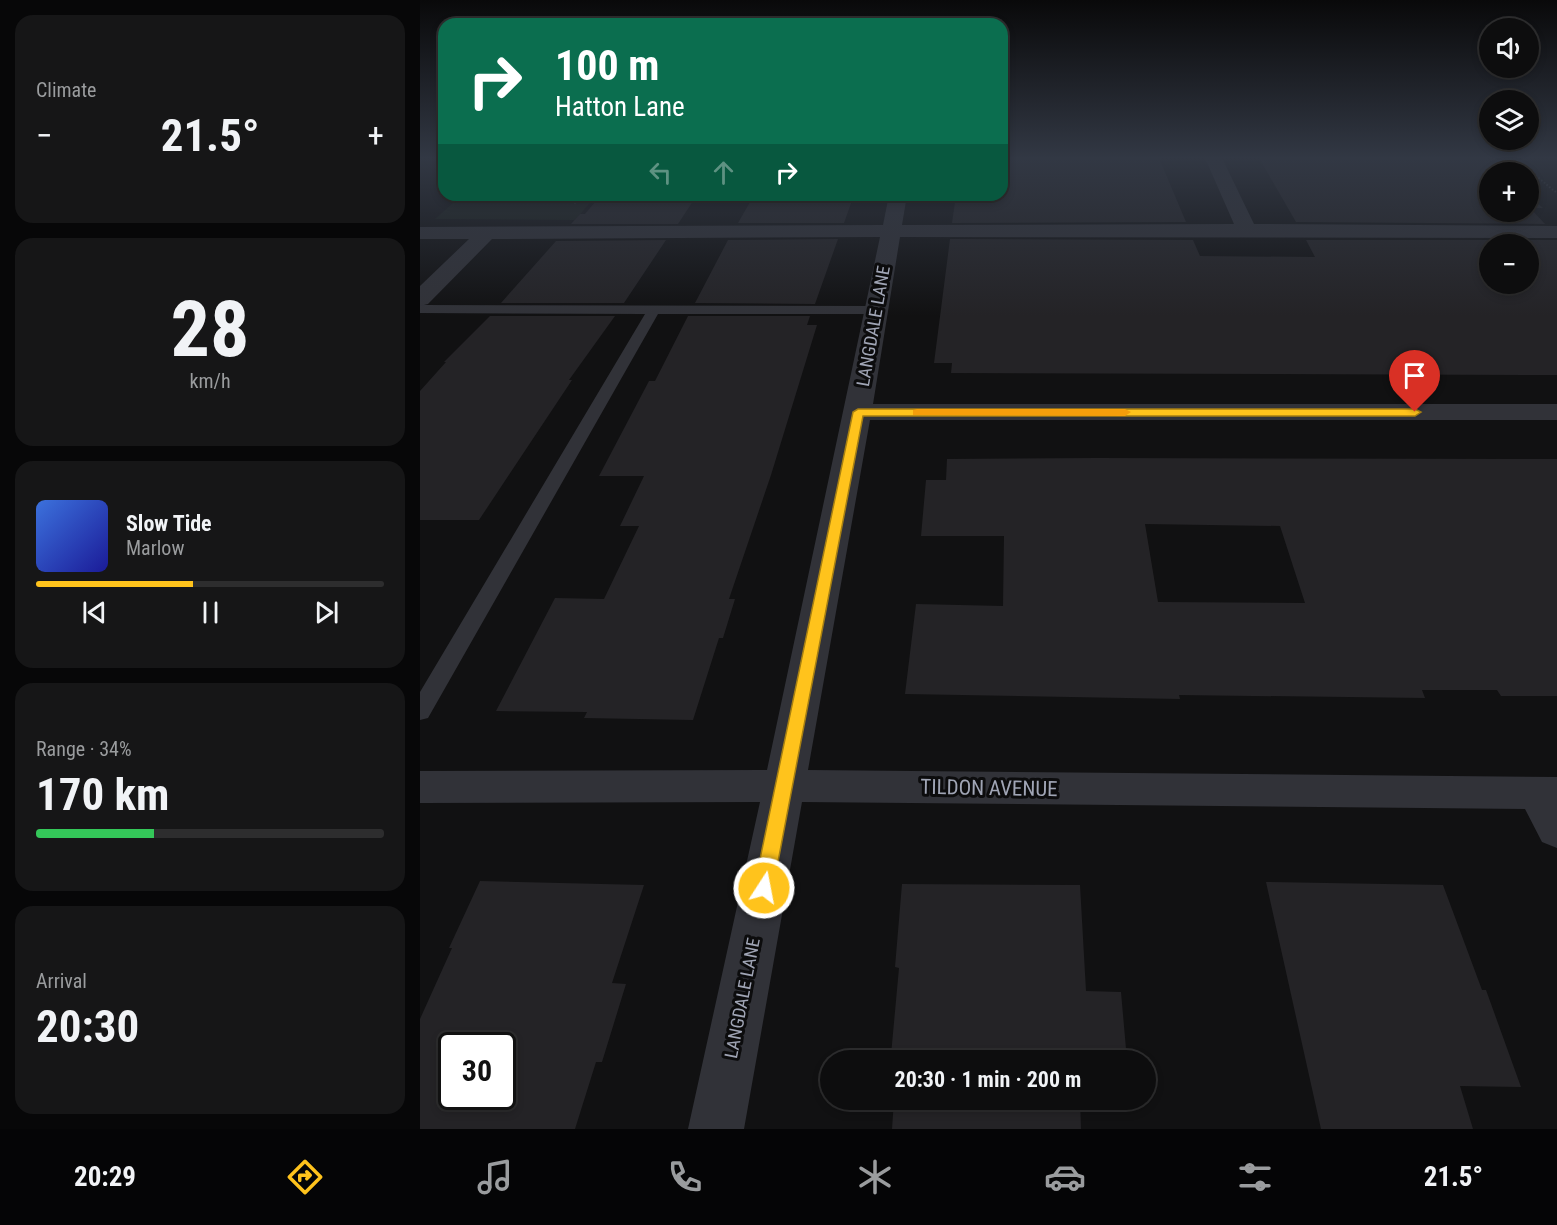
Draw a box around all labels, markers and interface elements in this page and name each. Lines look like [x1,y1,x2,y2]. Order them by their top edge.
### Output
map controls [1479,18,1539,294]
button: sound [1479,18,1539,78]
text: 100 m [555,41,660,90]
icon: right [456,42,534,120]
text: Climate [36,78,96,102]
button: layers [1479,90,1539,150]
text: Hatton Lane [555,91,685,123]
text: 21.5° [161,109,259,162]
text: − [36,116,53,155]
text: + [368,116,384,155]
icon: left [644,156,677,189]
icon: ahead [707,156,740,189]
icon: right [770,156,803,189]
button: + [1479,162,1539,222]
button: − [1479,234,1539,294]
street label: LANGDALE LANE [852,264,894,388]
text: 28 [171,284,249,375]
pin [1389,350,1440,412]
icon: arrive [1398,359,1431,392]
text: km/h [189,369,231,393]
text: Slow Tide [126,511,212,536]
text: Marlow [126,536,184,560]
icon: previous [78,596,111,629]
icon: pause [194,596,227,629]
icon: next [310,596,343,629]
text: Range · 34% [36,737,132,761]
text: 170 km [36,768,169,821]
street label: TILDON AVENUE [920,775,1058,801]
position arrow [732,856,796,920]
street label: LANGDALE LANE [720,936,764,1060]
text: Arrival [36,969,87,993]
text: 20:30 [36,1000,139,1053]
speed limit sign: 30 [438,1032,516,1110]
text: 20:30 · 1 min · 200 m [895,1067,1081,1092]
icon: directions [284,1156,326,1198]
icon: music [474,1156,516,1198]
icon: phone [664,1156,706,1198]
icon: climate [854,1156,896,1198]
icon: car [1044,1156,1086,1198]
icon: filters [1234,1156,1276,1198]
text: 20:29 [74,1161,136,1193]
text: 21.5° [1424,1161,1483,1193]

